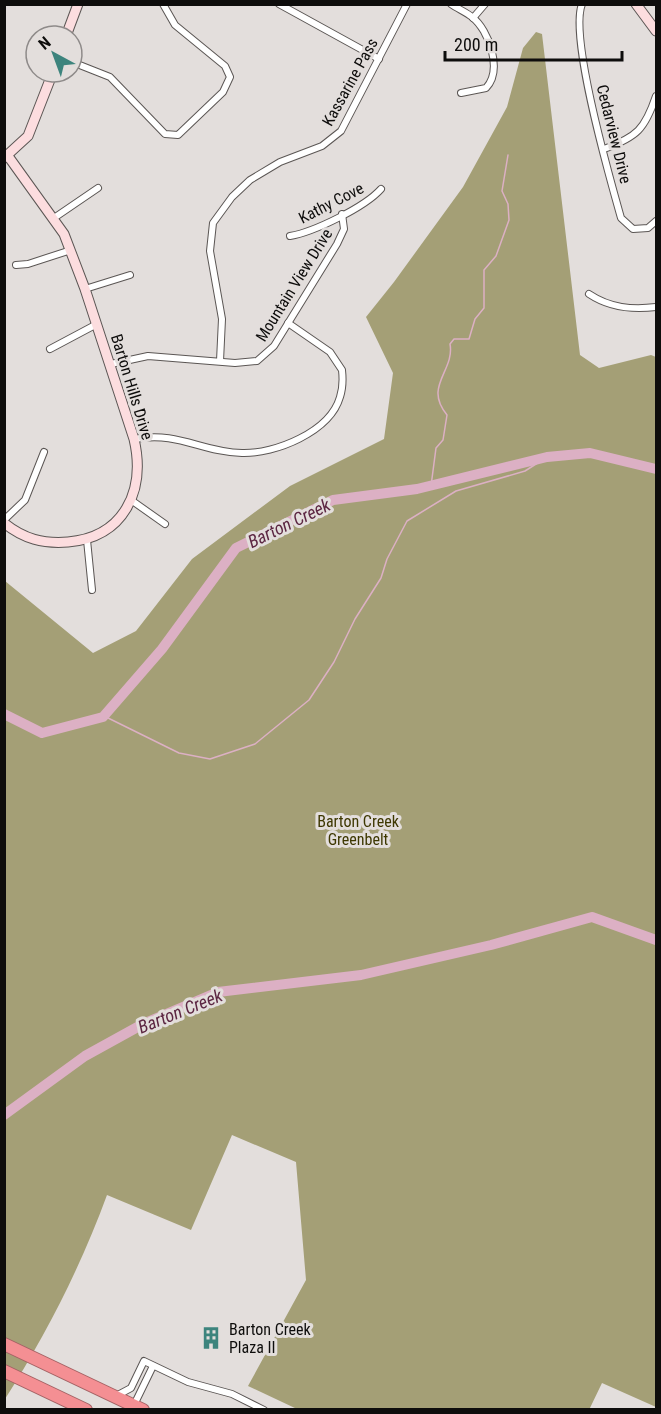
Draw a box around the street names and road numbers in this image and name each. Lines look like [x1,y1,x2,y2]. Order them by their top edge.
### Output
street label: Kassarine Pass [318,35,382,129]
street label: Cedarview Drive [593,83,635,185]
street label: Kathy Cove [295,179,367,227]
street label: Mountain View Drive [252,225,336,345]
street label: Barton Hills Drive [107,332,157,442]

